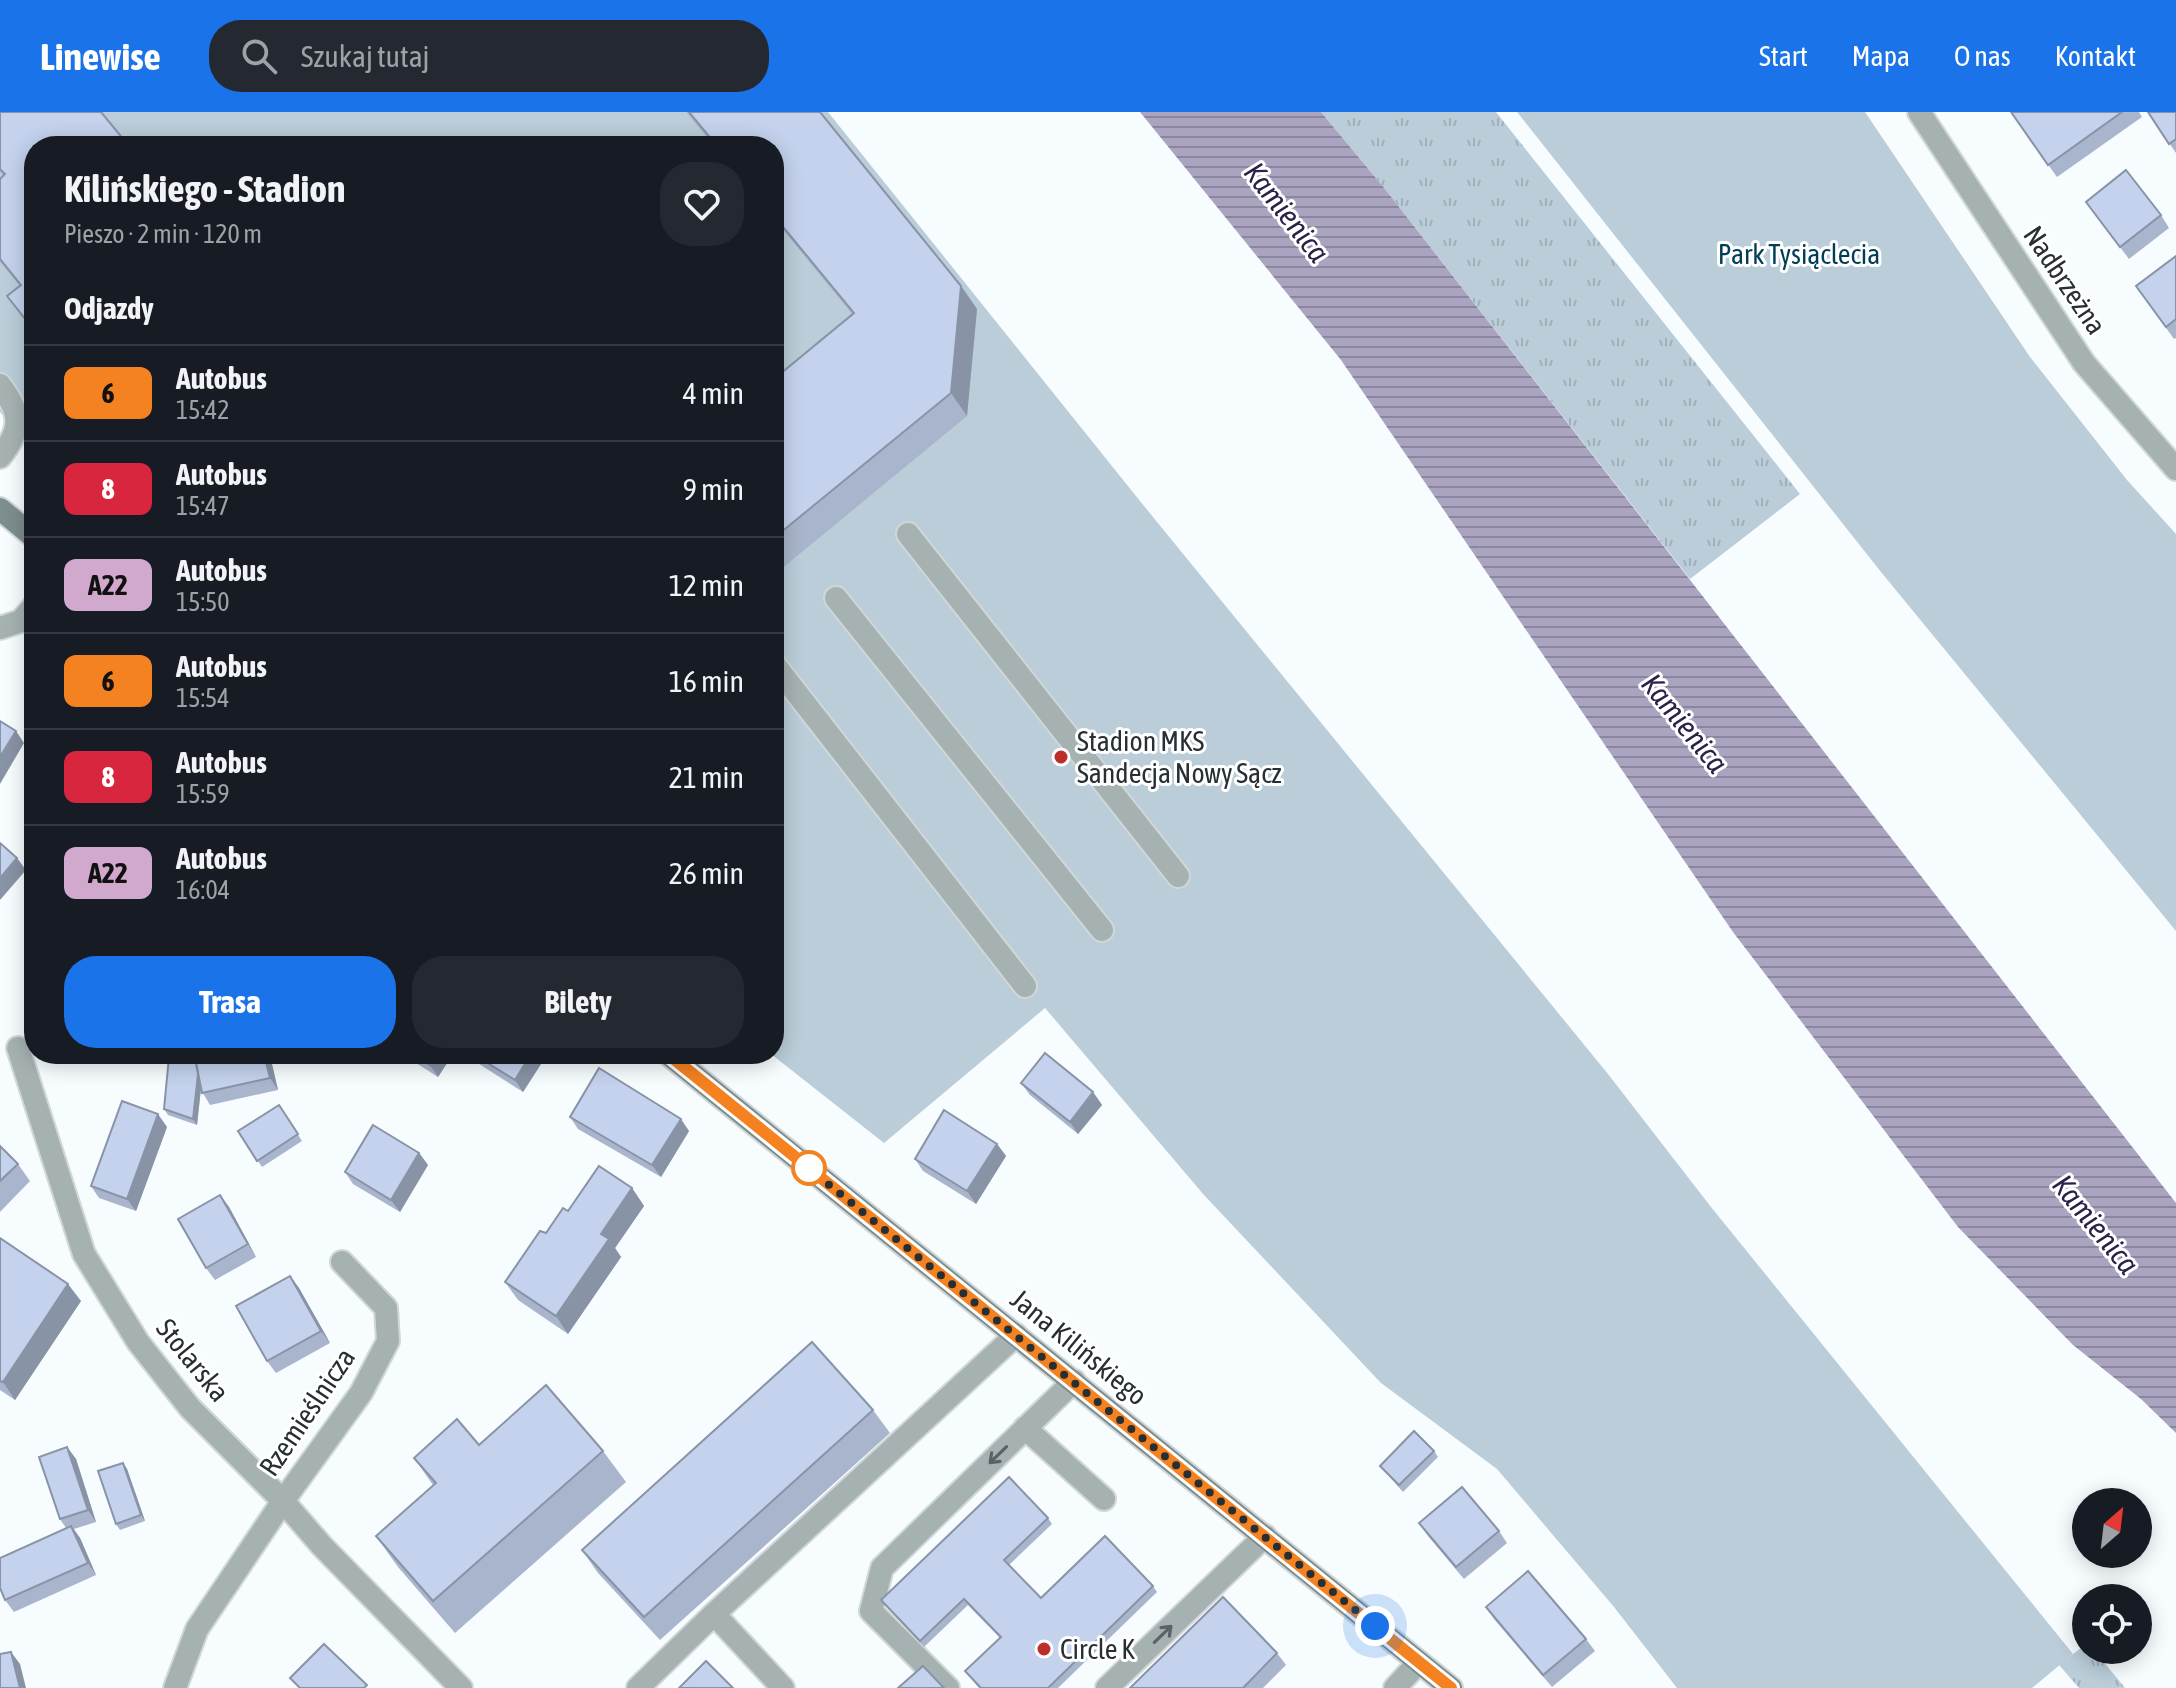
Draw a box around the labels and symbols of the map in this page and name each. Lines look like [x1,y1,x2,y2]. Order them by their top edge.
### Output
water label: Kamienica [1238,156,1336,268]
street label: Nadbrzeżna [2017,220,2113,340]
park label: Park Tysiąclecia [1718,238,1880,270]
water label: Kamienica [1635,667,1735,779]
place label: Stadion MKS Sandecja Nowy Sącz [1077,725,1282,789]
marker: Stadion MKS Sandecja Nowy Sącz [1052,748,1070,766]
unlabelled marker [792,1151,826,1185]
water label: Kamienica [2046,1168,2146,1280]
street label: Jana Kilińskiego [1005,1283,1153,1411]
street label: Stolarska [150,1312,236,1408]
street label: Rzemieślnicza [253,1342,361,1482]
one-way arrow [988,1445,1008,1464]
north arrow [2072,1488,2152,1568]
your location [1355,1606,1395,1646]
one-way arrow [1153,1625,1172,1644]
place label: Circle K [1060,1633,1135,1665]
marker: Circle K [1035,1640,1053,1658]

